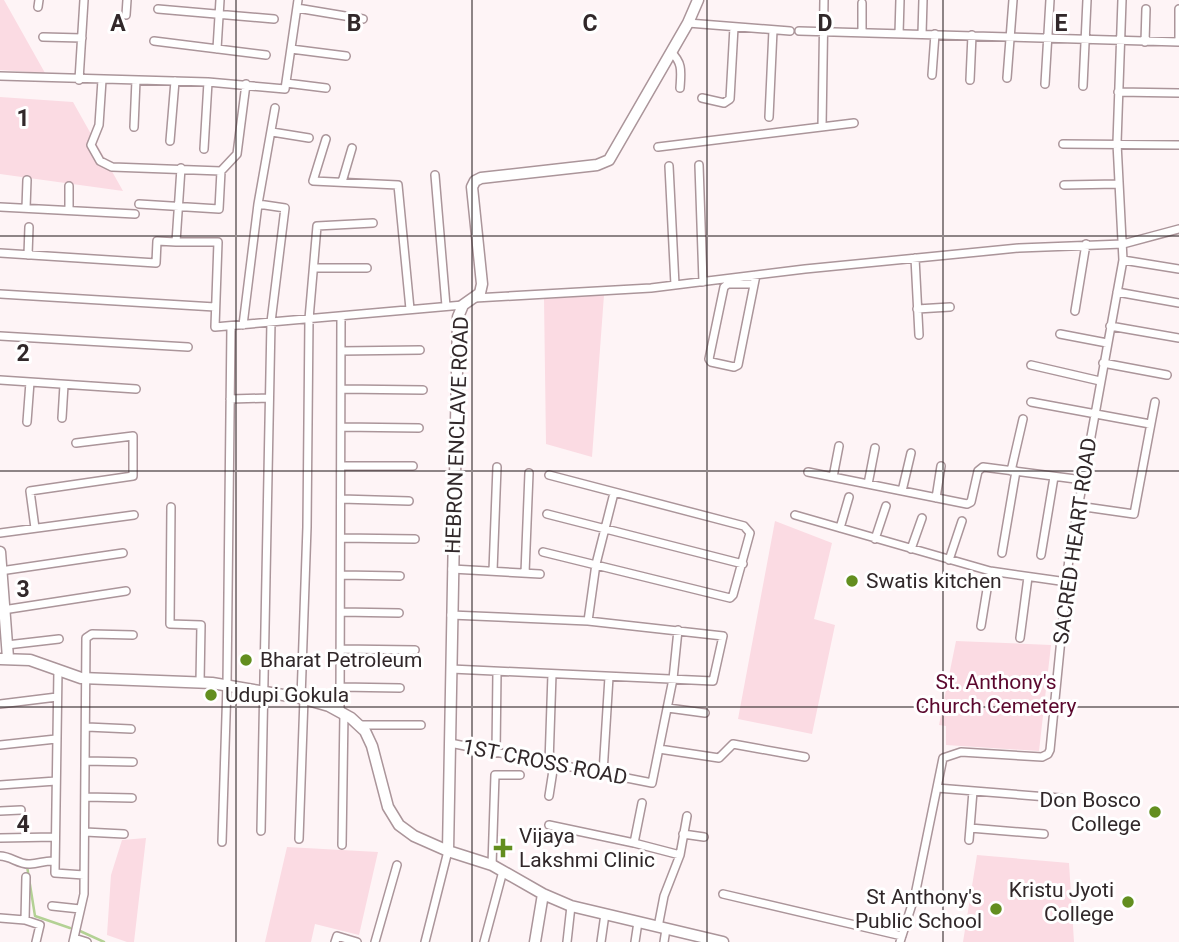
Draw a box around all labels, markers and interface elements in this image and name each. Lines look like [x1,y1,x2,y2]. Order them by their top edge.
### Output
text: A [110,10,126,37]
text: B [347,10,361,37]
text: C [582,10,598,37]
text: D [818,10,832,37]
text: E [1055,10,1068,37]
text: 1 [16,105,30,132]
street label: HEBRON ENCLAVE ROAD [441,316,473,554]
text: 2 [16,340,30,367]
street label: SACRED HEART ROAD [1049,436,1101,646]
place label: Swatis kitchen [866,569,1002,593]
marker: Swatis kitchen [844,573,860,589]
text: 3 [16,576,30,603]
place label: Bharat Petroleum [260,648,423,672]
marker: Bharat Petroleum [238,652,254,668]
park label: St. Anthony's Church Cemetery [915,670,1077,718]
place label: Udupi Gokula [225,683,349,707]
marker: Udupi Gokula [203,687,219,703]
street label: 1ST CROSS ROAD [461,734,629,790]
place label: Don Bosco College [1040,788,1141,836]
marker: Don Bosco College [1147,804,1163,820]
text: 4 [16,811,30,838]
place label: Vijaya Lakshmi Clinic [519,824,655,872]
marker: Vijaya Lakshmi Clinic [493,838,513,858]
place label: Kristu Jyoti College [1009,878,1114,926]
place label: St Anthony's Public School [855,885,982,933]
marker: Kristu Jyoti College [1120,894,1136,910]
marker: St Anthony's Public School [988,901,1004,917]

